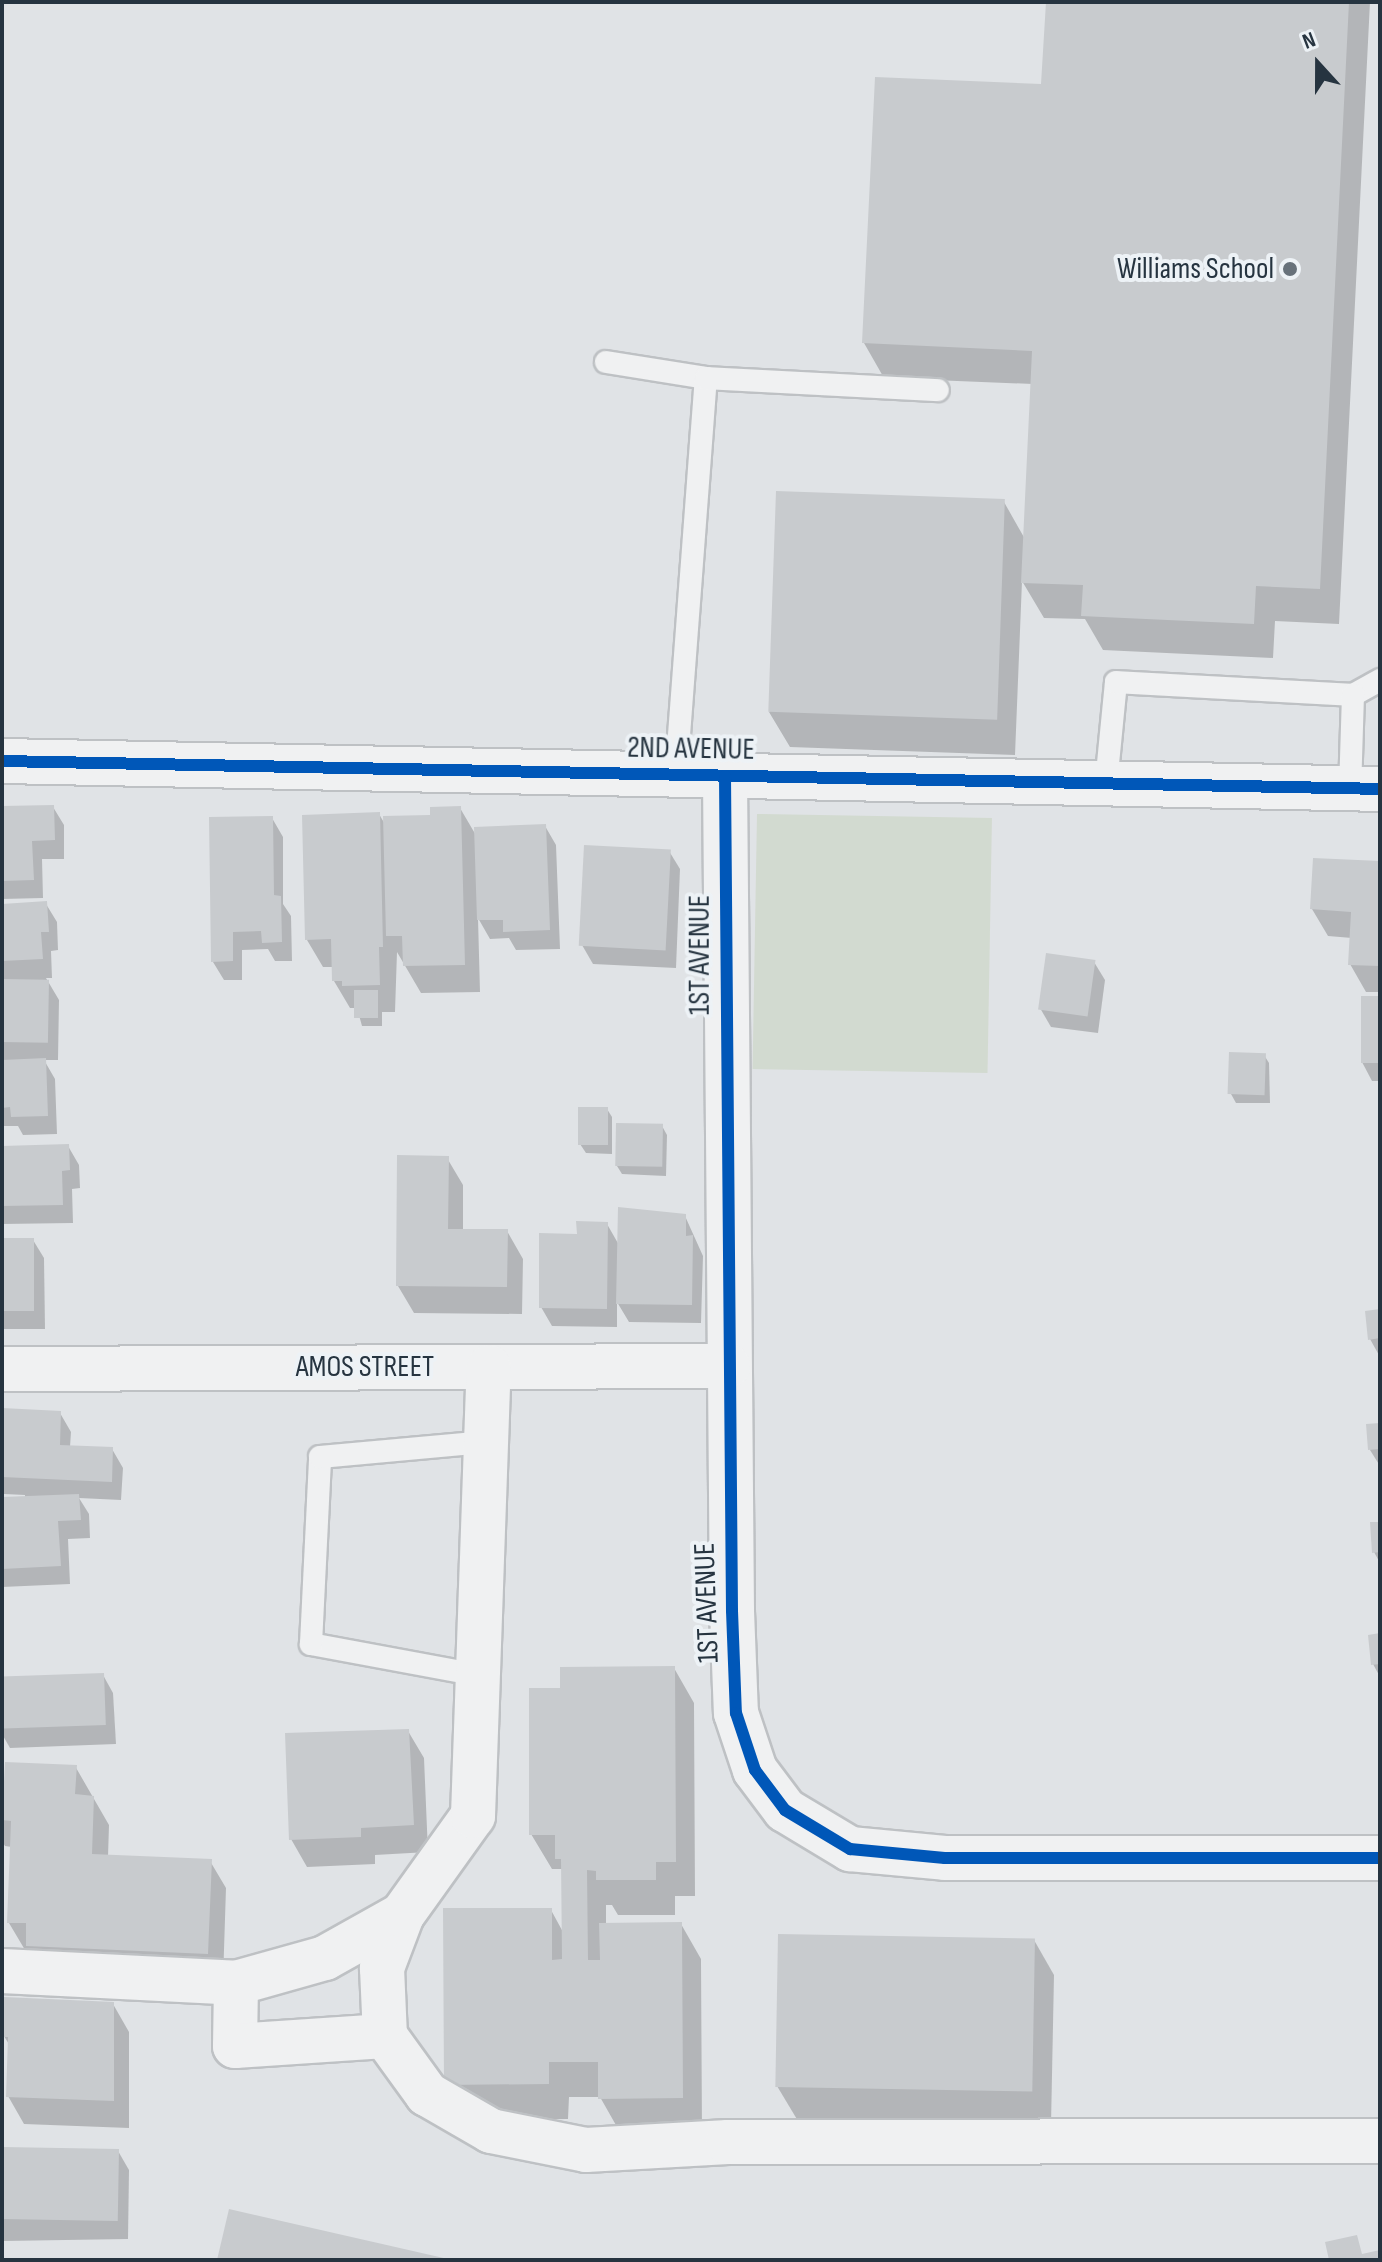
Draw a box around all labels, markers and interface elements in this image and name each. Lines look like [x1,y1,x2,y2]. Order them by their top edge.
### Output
north arrow [1278,24,1358,104]
text: N [1299,26,1320,56]
place label: Williams School [1117,251,1274,287]
marker: Williams School [1281,260,1299,278]
street label: 2ND AVENUE [627,730,755,768]
street label: 1ST AVENUE [682,895,718,1015]
street label: AMOS STREET [296,1349,434,1385]
street label: 1ST AVENUE [687,1542,727,1664]

